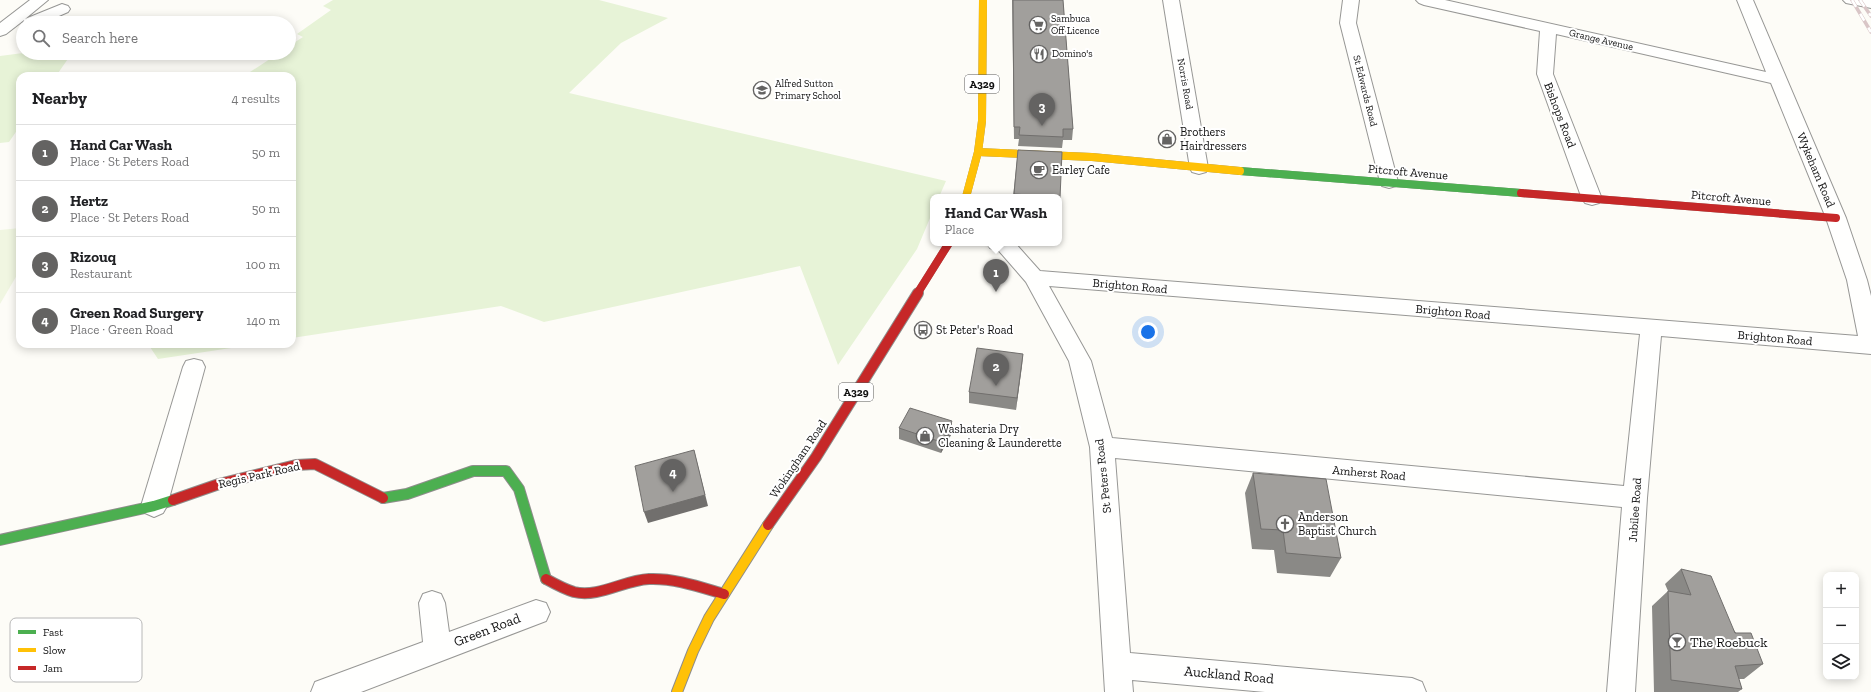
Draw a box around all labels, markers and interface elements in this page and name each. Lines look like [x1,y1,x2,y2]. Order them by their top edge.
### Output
place label: Sambuca Off Licence [1051,13,1100,37]
supermarket icon: Sambuca Off Licence [1028,15,1048,35]
search box [16,16,296,60]
icon: search [30,27,52,49]
street label: Grange Avenue [1568,27,1635,53]
text: Search here [62,29,138,47]
restaurant icon: Domino's [1029,44,1049,64]
place label: Domino's [1052,48,1093,60]
street label: St Edwards Road [1350,54,1380,128]
street label: Norris Road [1175,58,1195,111]
road number: A329 [965,75,999,93]
place label: Alfred Sutton Primary School [775,78,841,102]
school or university icon: Alfred Sutton Primary School [752,80,772,100]
street label: Bishops Road [1541,80,1579,150]
text: Nearby [32,88,87,108]
text: 4 results [232,91,280,106]
pin: 3 [1029,93,1055,126]
place label: Brothers Hairdressers [1180,125,1247,153]
shop icon: Brothers Hairdressers [1157,129,1177,149]
street label: Wykeham Road [1794,131,1838,210]
text: Hand Car Wash [70,136,172,154]
text: 1 [42,145,48,160]
text: 50 m [252,145,280,160]
text: Place · St Peters Road [70,154,189,169]
cafe icon: Earley Cafe [1029,160,1049,180]
street label: Pitcroft Avenue [1367,162,1449,182]
place label: Earley Cafe [1052,163,1110,177]
street label: Pitcroft Avenue [1690,188,1772,208]
text: Hertz [70,192,108,210]
popup [930,194,1062,246]
text: 2 [42,201,48,216]
text: 50 m [252,201,280,216]
text: Hand Car Wash [945,204,1047,222]
text: Place · St Peters Road [70,210,189,225]
text: Place [945,222,974,237]
text: Rizouq [70,248,116,266]
text: 3 [42,257,48,272]
text: 100 m [246,257,280,272]
pin: 1 [983,259,1009,292]
text: Restaurant [70,266,132,281]
street label: Brighton Road [1092,276,1168,296]
street label: Brighton Road [1415,302,1491,322]
text: Green Road Surgery [70,304,203,322]
text: 4 [41,313,49,328]
text: 140 m [246,313,280,328]
bus stop icon: St Peter's Road [913,320,933,340]
text: Place · Green Road [70,322,173,337]
your location [1138,322,1158,342]
place label: St Peter's Road [936,323,1013,337]
street label: Brighton Road [1737,328,1813,348]
pin: 2 [983,353,1009,386]
road number: A329 [839,383,873,401]
street label: Wokingham Road [767,417,830,501]
place label: Washateria Dry Cleaning & Launderette [938,422,1062,450]
shop icon: Washateria Dry Cleaning & Launderette [915,426,935,446]
street label: St Peters Road [1092,438,1114,514]
street label: Regis Park Road [217,459,301,491]
pin: 4 [660,459,686,492]
street label: Amherst Road [1332,463,1407,483]
street label: Jubilee Road [1626,477,1644,543]
place label: Anderson Baptist Church [1298,510,1377,538]
church icon: Anderson Baptist Church [1275,514,1295,534]
map controls [1823,572,1859,680]
button: + [1823,572,1859,608]
button: − [1823,608,1859,644]
street label: Green Road [451,609,523,650]
legend [10,618,142,682]
text: Fast [43,626,64,639]
bar icon: The Roebuck [1667,632,1687,652]
place label: The Roebuck [1690,634,1768,651]
text: Slow [43,644,66,657]
button: layers [1823,644,1859,680]
text: Jam [43,662,63,675]
street label: Auckland Road [1183,663,1275,687]

